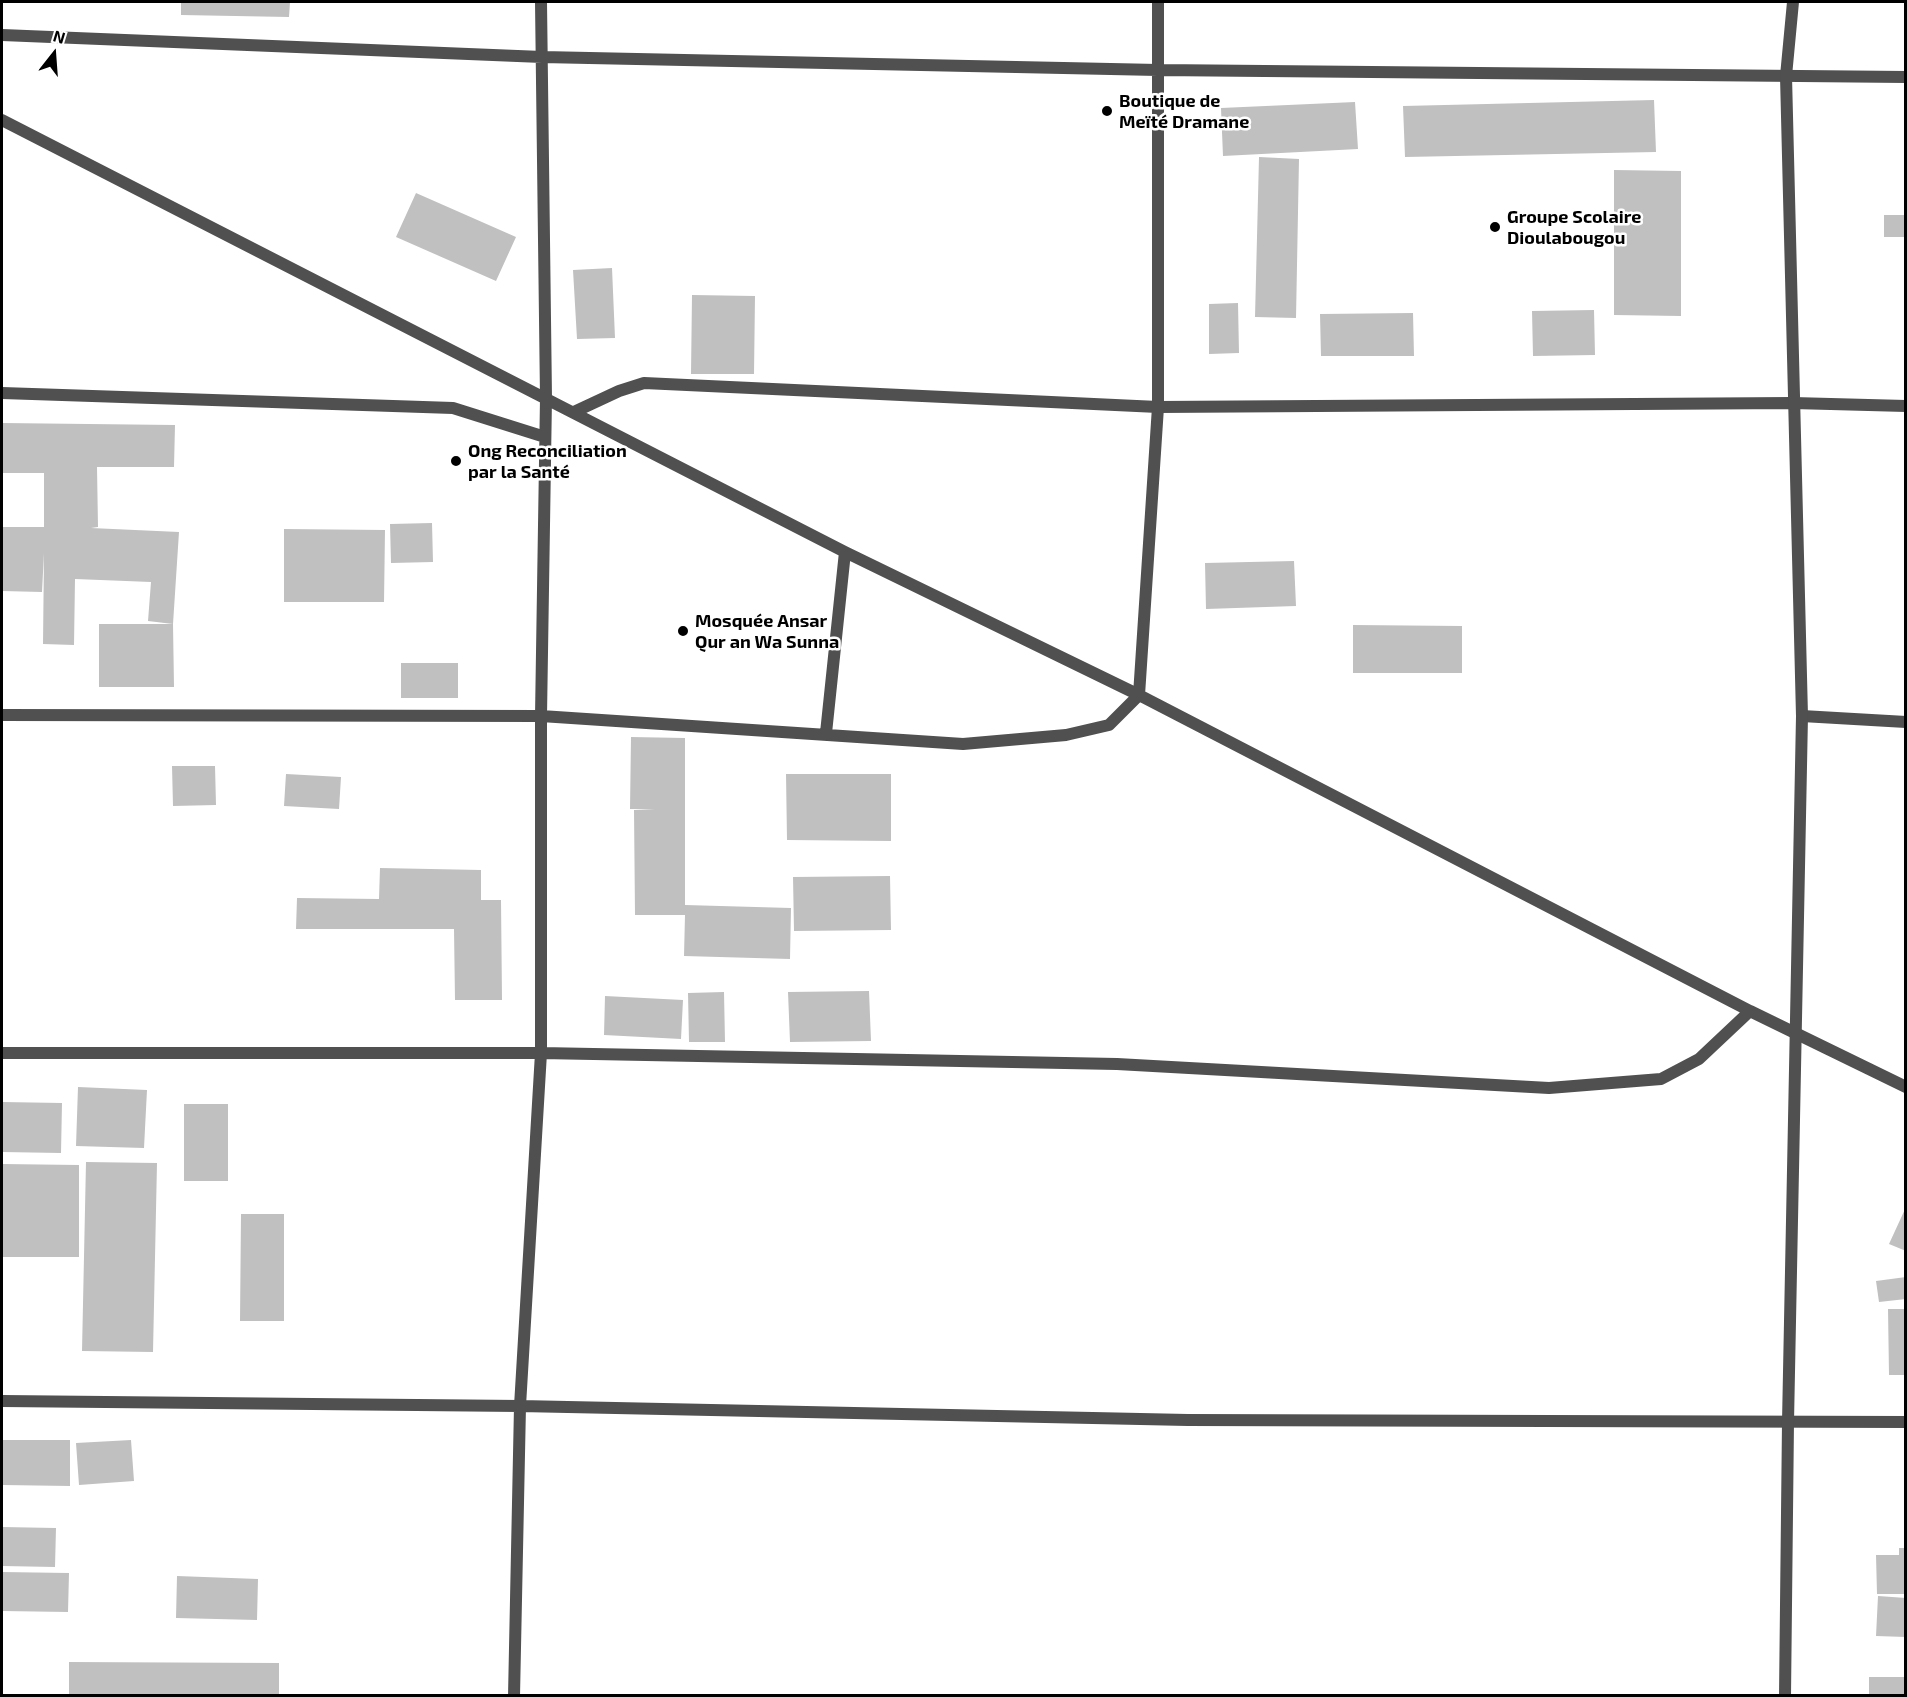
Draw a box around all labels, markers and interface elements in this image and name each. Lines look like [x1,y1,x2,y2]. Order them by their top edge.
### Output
north arrow [24,24,84,84]
text: N [51,26,68,47]
place label: Boutique de Meïté Dramane [1119,90,1249,132]
marker: Boutique de Meïté Dramane [1100,104,1114,118]
place label: Groupe Scolaire Dioulabougou [1507,206,1641,248]
marker: Groupe Scolaire Dioulabougou [1488,220,1502,234]
place label: Ong Reconciliation par la Santé [468,440,627,482]
marker: Ong Reconciliation par la Santé [449,454,463,468]
place label: Mosquée Ansar Qur an Wa Sunna [695,610,839,652]
marker: Mosquée Ansar Qur an Wa Sunna [676,624,690,638]

